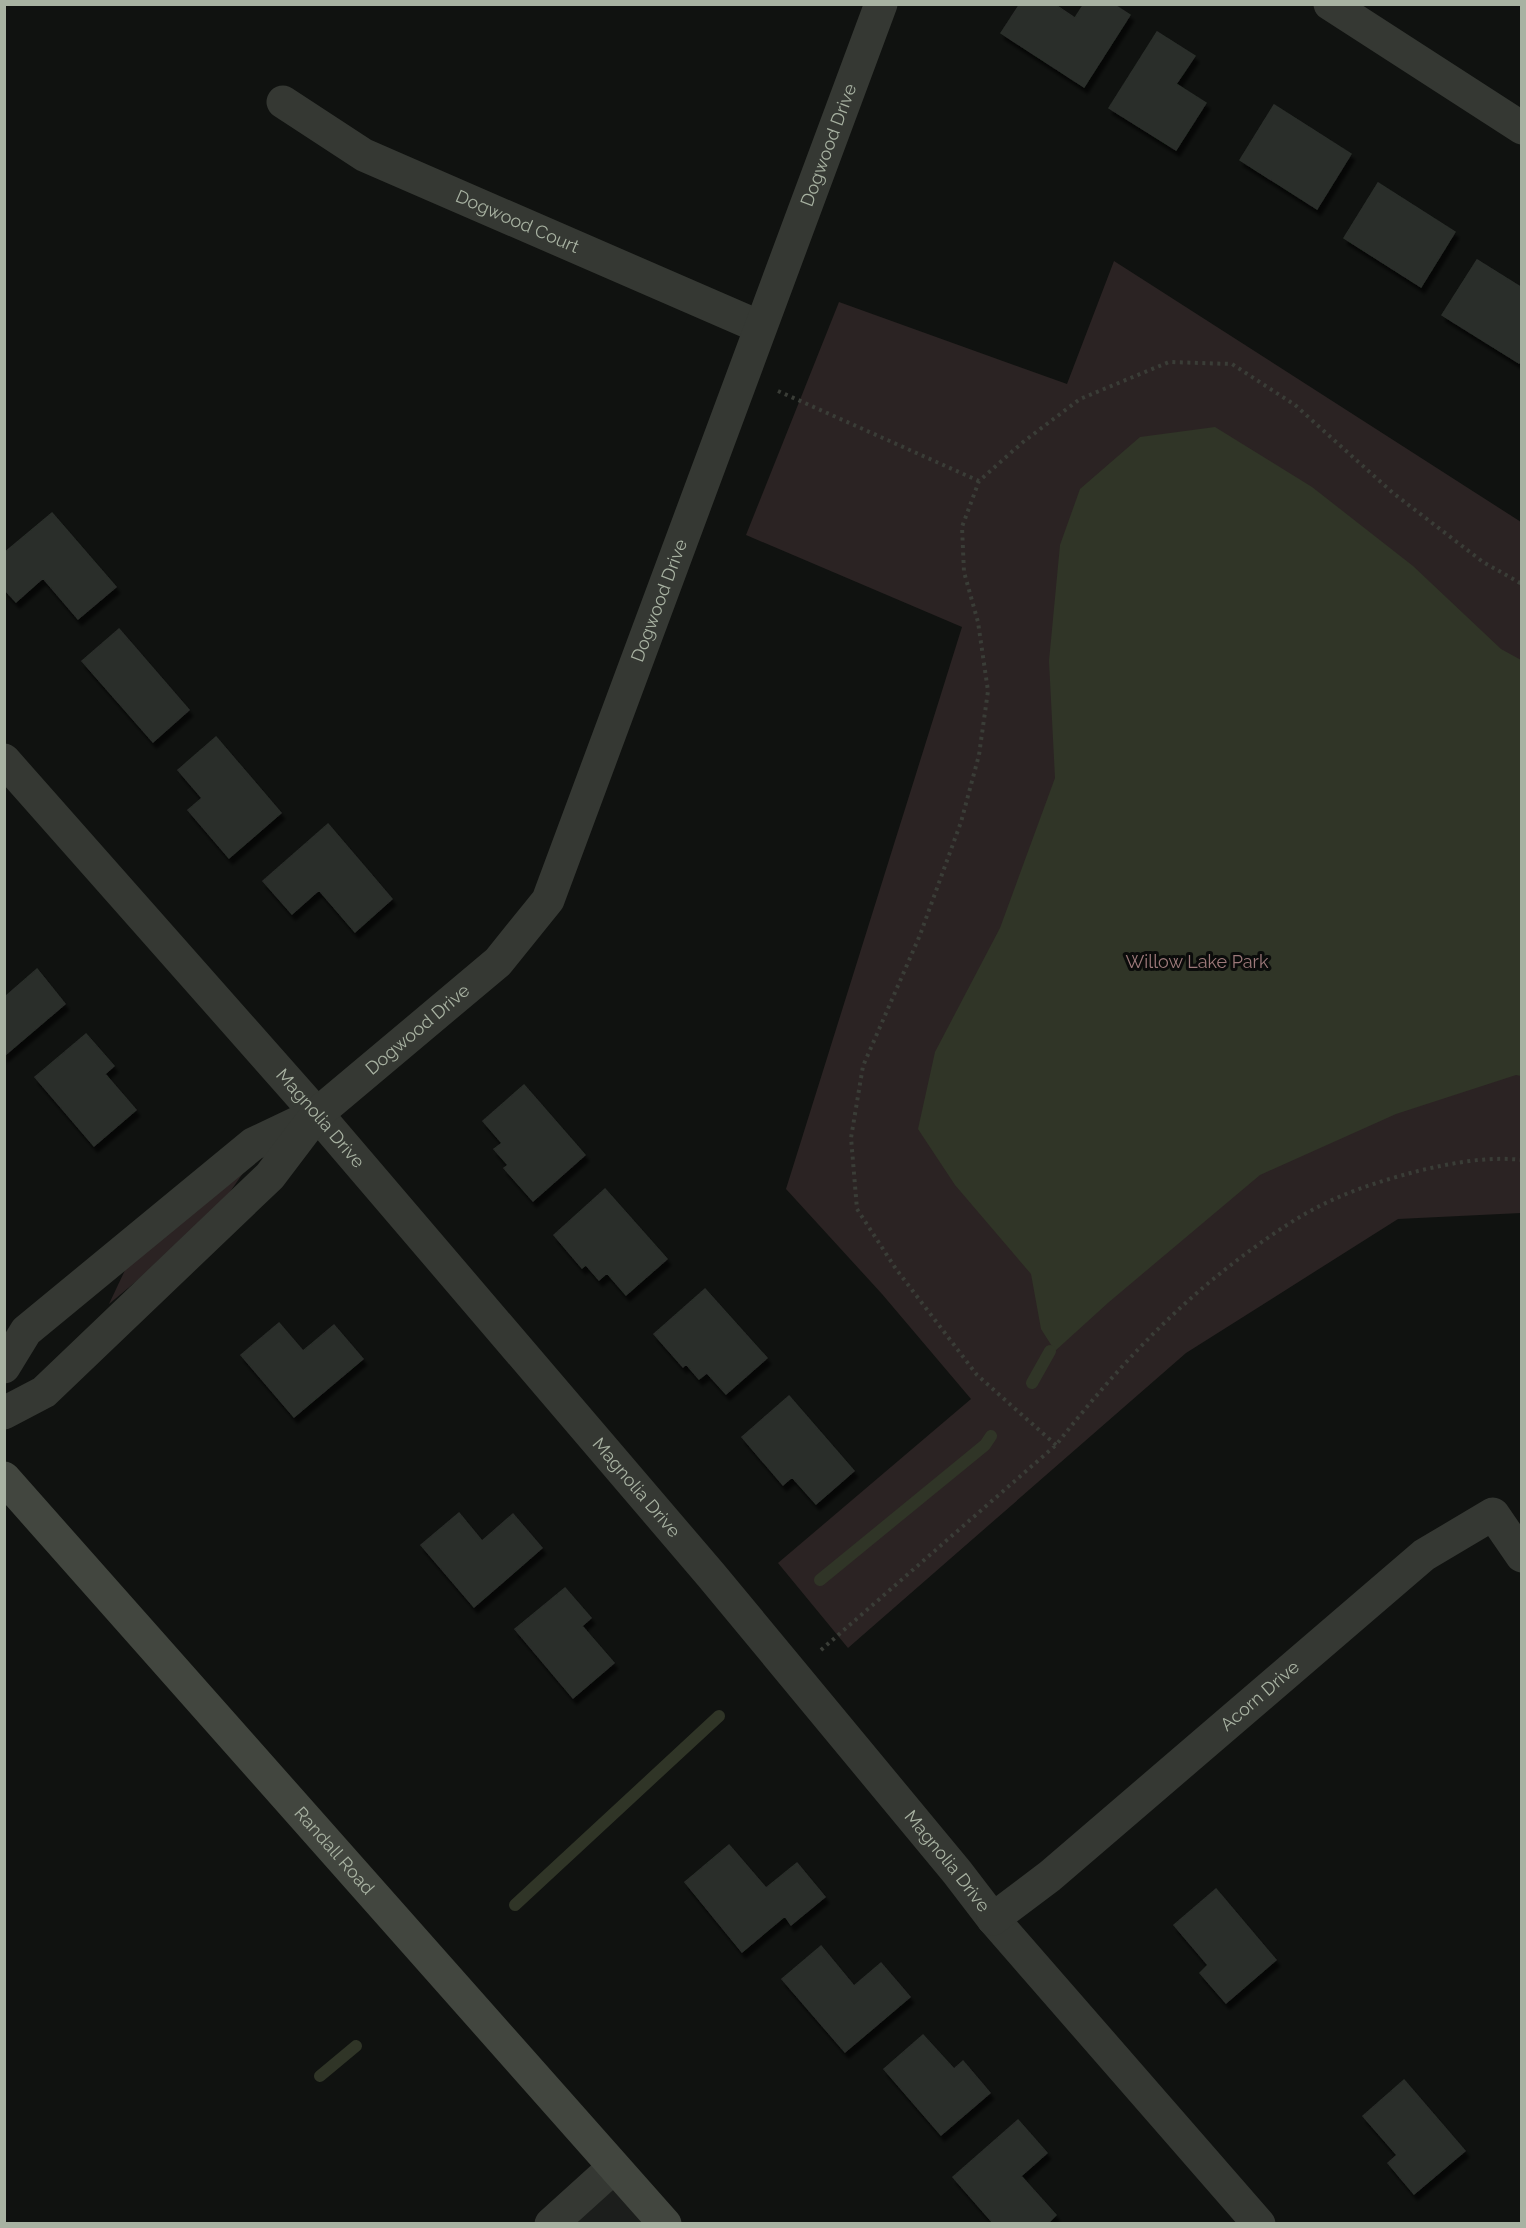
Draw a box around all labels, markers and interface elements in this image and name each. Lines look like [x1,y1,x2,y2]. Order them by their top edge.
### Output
street label: Dogwood Drive [796,80,861,209]
street label: Dogwood Court [453,185,582,257]
street label: Dogwood Drive [626,536,691,665]
park label: Willow Lake Park [1126,951,1269,972]
street label: Dogwood Drive [361,979,474,1079]
street label: Magnolia Drive [272,1064,370,1172]
street label: Magnolia Drive [588,1433,685,1542]
street label: Acorn Drive [1216,1656,1303,1735]
street label: Randall Road [290,1802,379,1899]
street label: Magnolia Drive [900,1806,995,1916]

